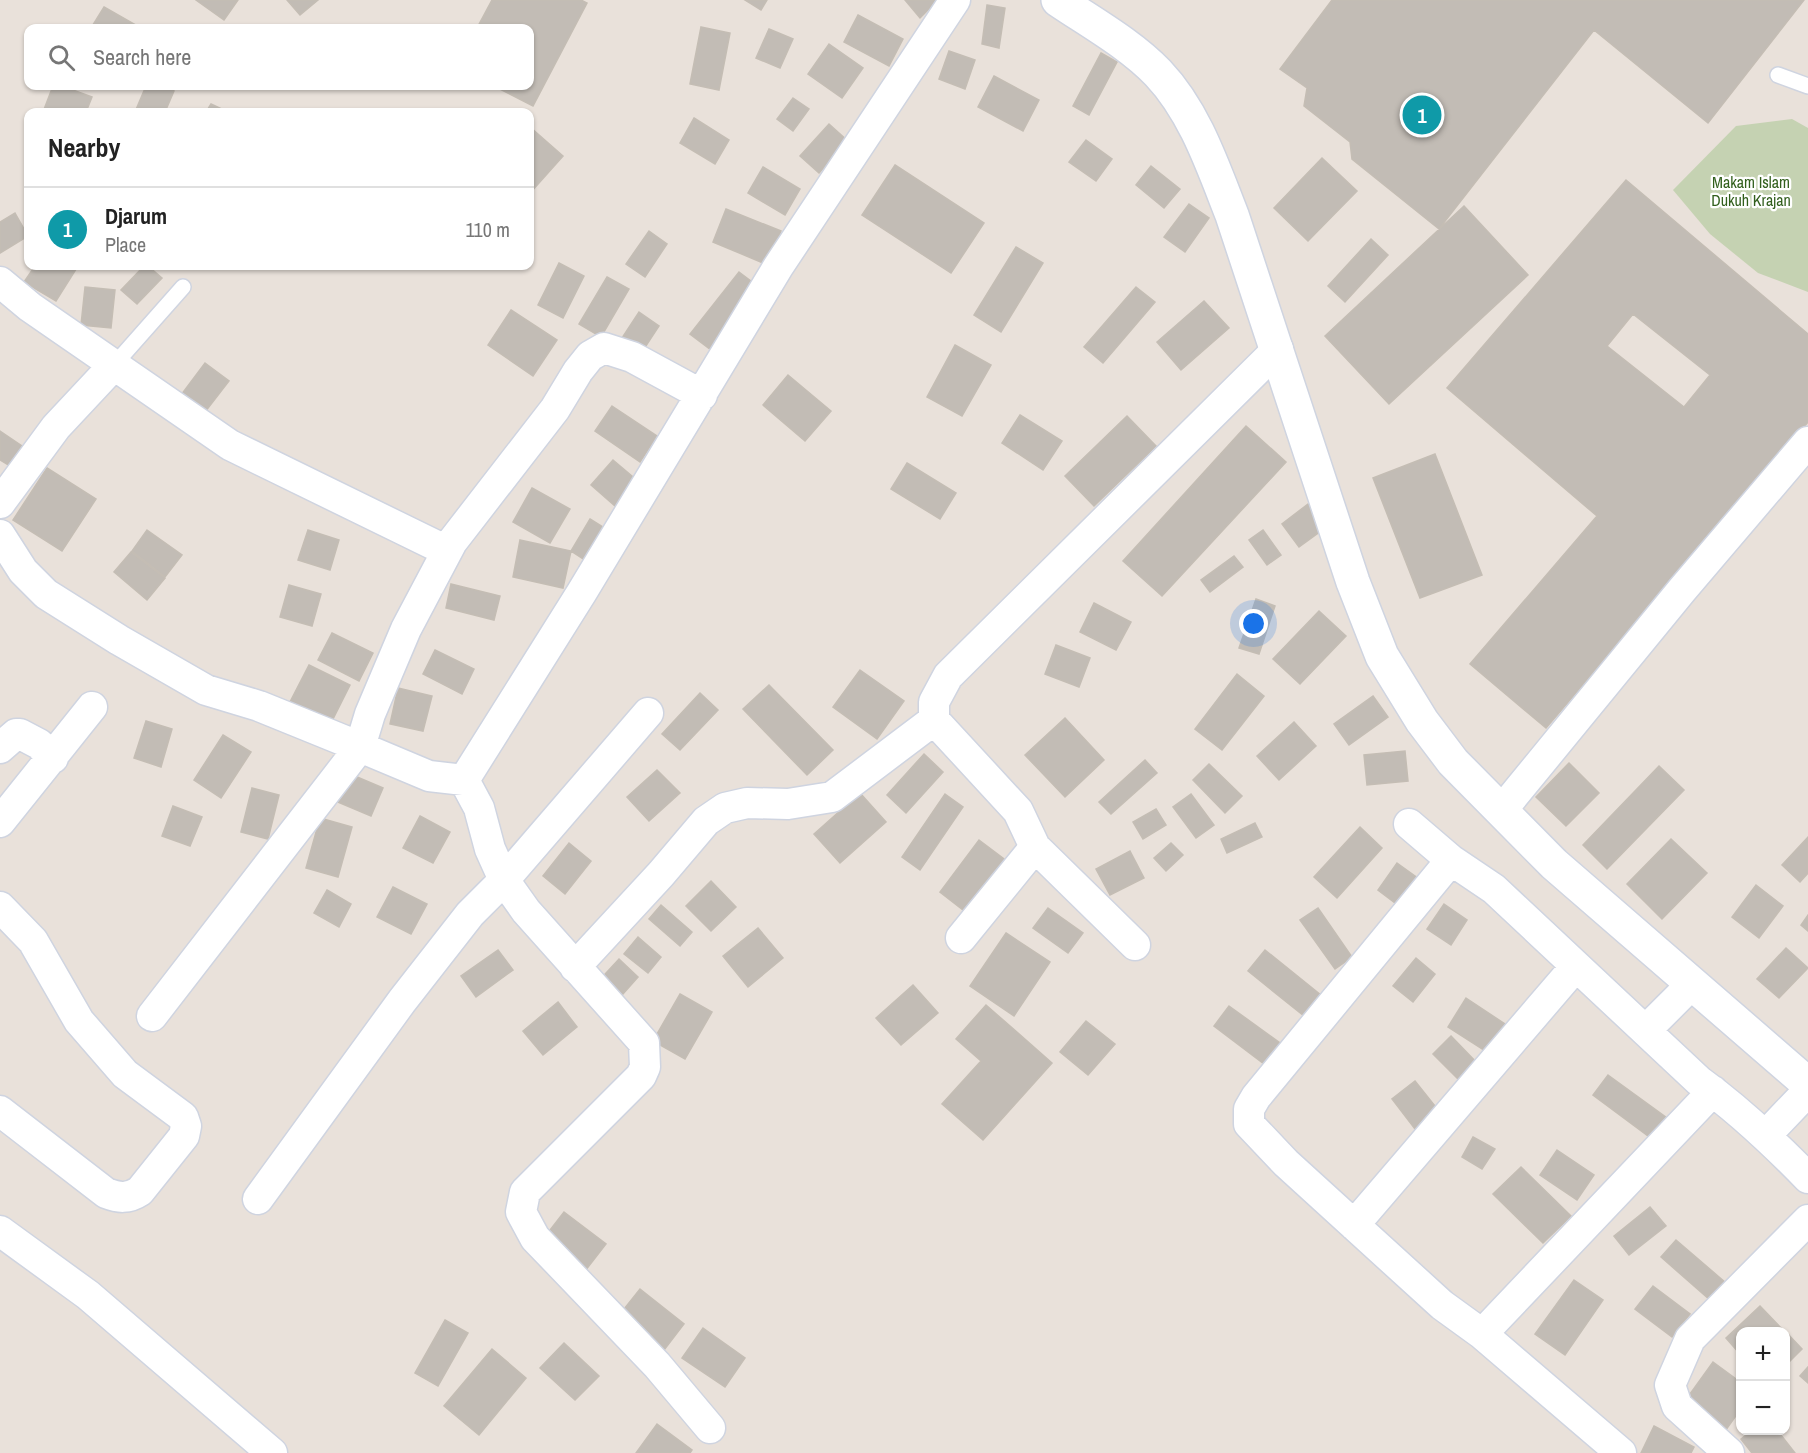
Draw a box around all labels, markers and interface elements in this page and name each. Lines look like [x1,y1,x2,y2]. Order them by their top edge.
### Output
search box [24,24,534,90]
icon: search [45,41,78,74]
text: Search here [93,42,191,72]
pin: 1 [1402,92,1442,138]
text: Nearby [48,130,120,165]
park label: Makam Islam Dukuh Krajan [1711,171,1791,211]
text: Djarum [105,201,167,231]
text: 1 [63,216,72,243]
text: 110 m [466,216,510,243]
text: Place [105,231,146,258]
your location [1239,609,1268,638]
map controls [1736,1327,1790,1435]
button: + [1736,1327,1790,1381]
button: − [1736,1381,1790,1435]

